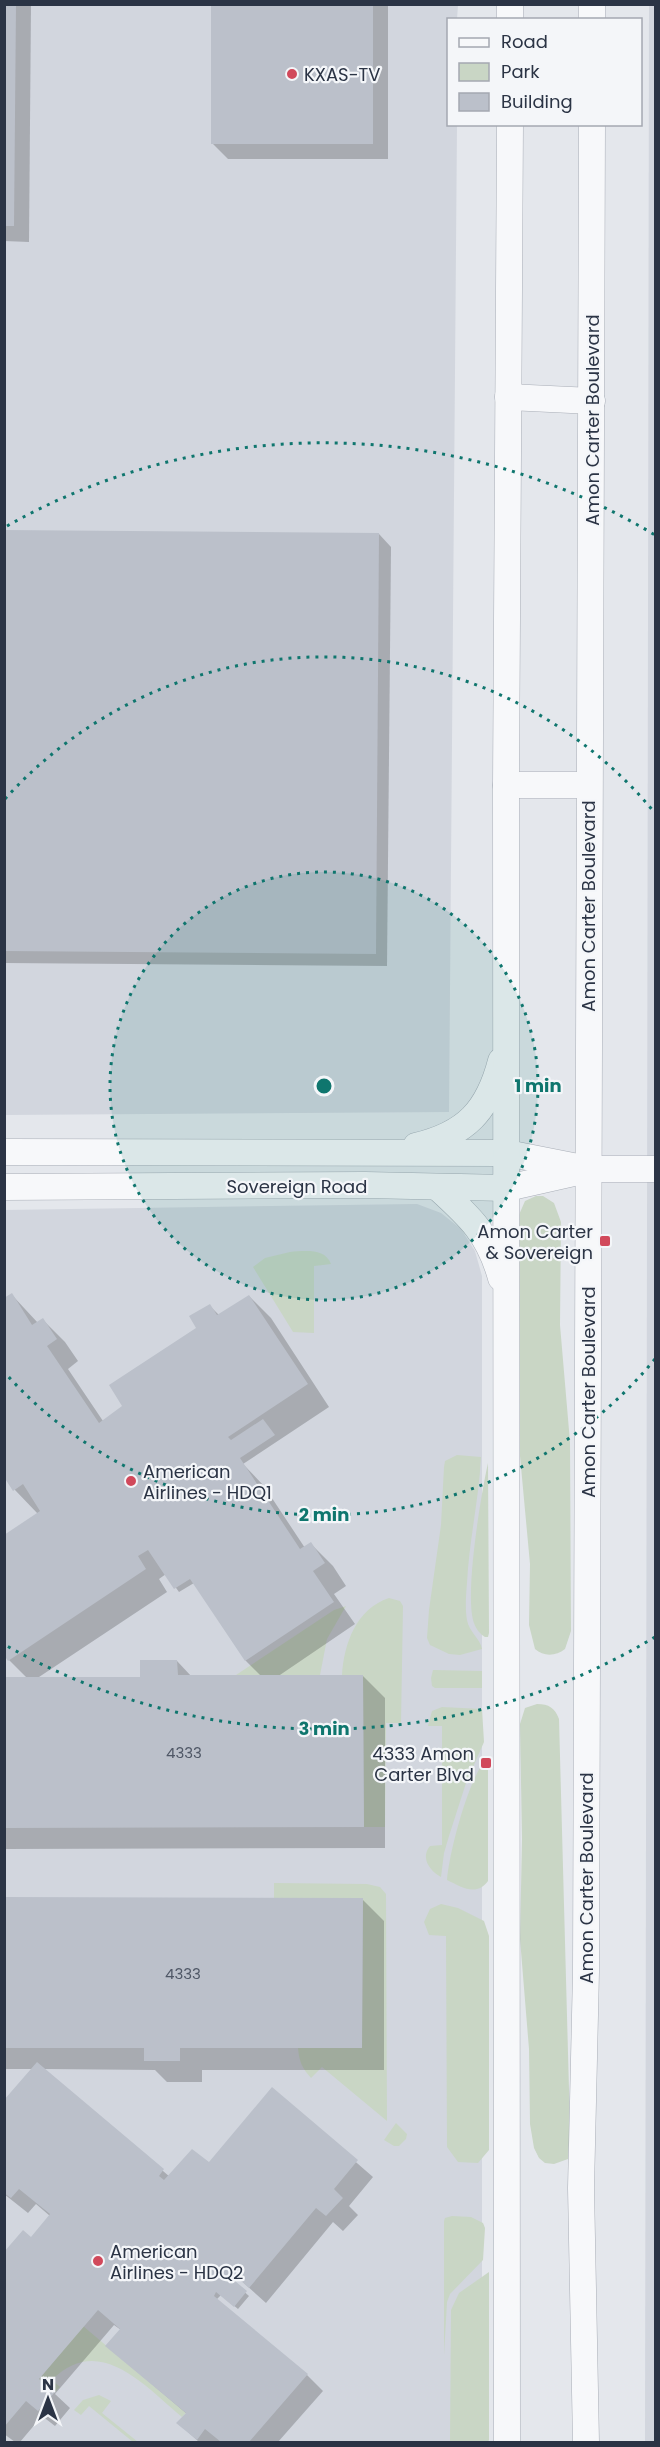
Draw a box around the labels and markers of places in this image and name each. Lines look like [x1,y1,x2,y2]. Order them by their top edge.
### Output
place label: KXAS-TV [304,62,380,87]
marker: KXAS-TV [285,67,299,81]
centre of rings [314,1076,334,1096]
place label: Amon Carter & Sovereign [477,1219,593,1265]
marker: Amon Carter & Sovereign [598,1234,612,1248]
place label: American Airlines - HDQ1 [143,1459,272,1505]
marker: American Airlines - HDQ1 [124,1474,138,1488]
place label: 4333 Amon Carter Blvd [372,1741,474,1787]
marker: 4333 Amon Carter Blvd [479,1756,493,1770]
place label: American Airlines - HDQ2 [110,2239,243,2285]
marker: American Airlines - HDQ2 [91,2254,105,2268]

